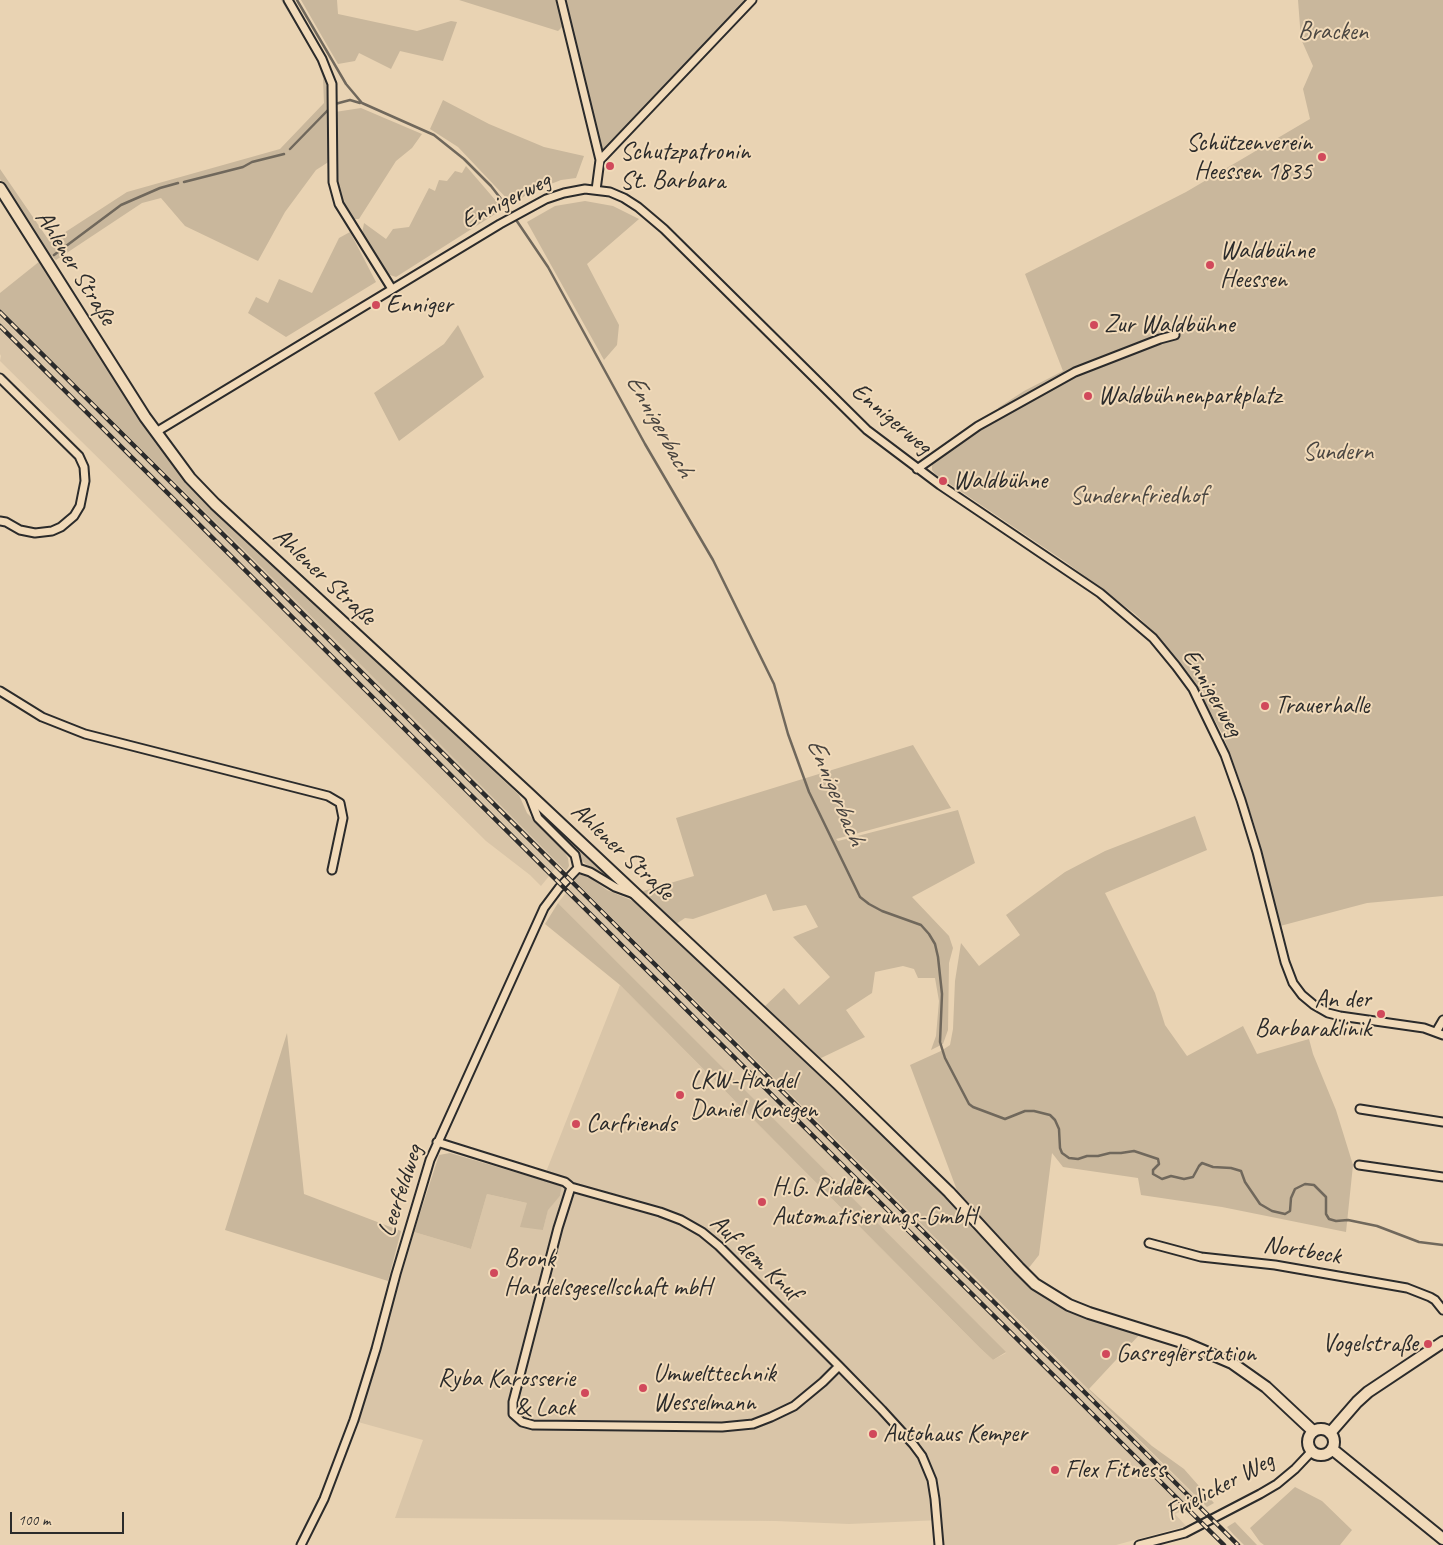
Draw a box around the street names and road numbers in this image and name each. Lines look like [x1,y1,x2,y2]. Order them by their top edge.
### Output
street label: Ennigerweg [456,166,556,236]
street label: Ahlener Straße [28,205,122,331]
street label: Ennigerweg [844,377,938,461]
street label: Ahlener Straße [266,522,382,632]
street label: Ennigerweg [1175,644,1249,742]
street label: Ahlener Straße [564,797,680,907]
street label: Leerfeldweg [372,1141,430,1241]
street label: Auf dem Knuf [703,1208,807,1308]
street label: Nortbeck [1261,1230,1343,1272]
street label: Frielicker Weg [1160,1446,1280,1528]

